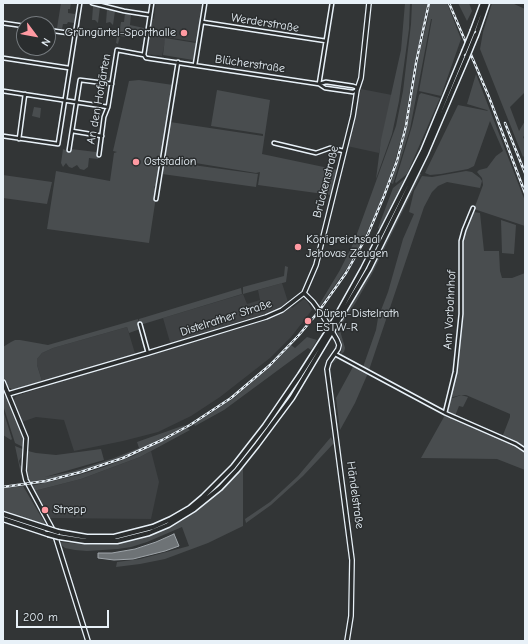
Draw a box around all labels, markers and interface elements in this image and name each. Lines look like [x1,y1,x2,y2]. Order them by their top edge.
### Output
street label: Werderstraße [230,11,300,35]
north arrow [16,16,56,56]
place label: Grüngürtel-Sporthalle [65,26,176,40]
marker: Grüngürtel-Sporthalle [179,28,189,38]
text: N [38,36,53,49]
street label: Blücherstraße [214,52,286,76]
street label: An den Hofgärten [84,53,114,145]
street label: Brückenstraße [310,144,342,220]
place label: Oststadion [144,155,196,169]
marker: Oststadion [131,157,141,167]
place label: Königreichsaal Jehovas Zeugen [306,233,388,261]
marker: Königreichsaal Jehovas Zeugen [293,242,303,252]
street label: Am Vorbahnhof [441,270,459,350]
street label: Distelrather Straße [178,296,274,340]
place label: Düren-Distelrath ESTW-R [316,307,399,335]
marker: Düren-Distelrath ESTW-R [303,316,313,326]
street label: Händelstraße [343,460,367,530]
place label: Strepp [53,503,86,517]
marker: Strepp [40,505,50,515]
scale bar [18,602,111,628]
text: 200 m [23,610,58,624]

